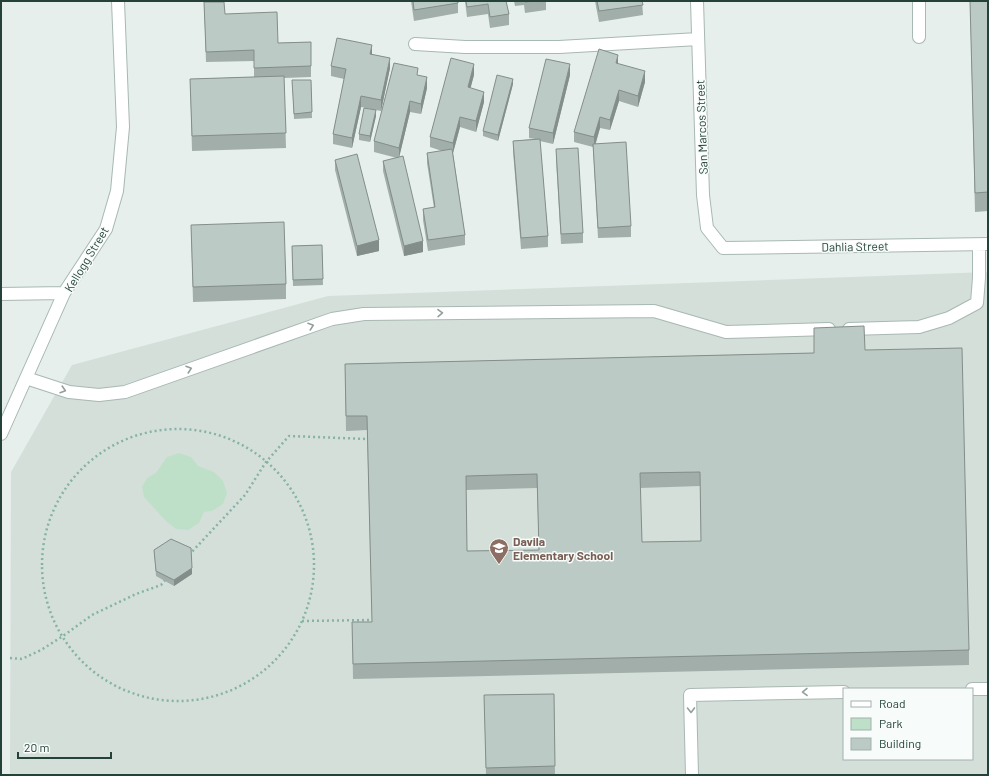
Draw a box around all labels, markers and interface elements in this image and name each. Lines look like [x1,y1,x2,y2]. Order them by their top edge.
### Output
street label: San Marcos Street [692,79,710,175]
street label: Kellogg Street [61,224,111,294]
street label: Dahlia Street [821,238,889,254]
one-way arrow [437,309,443,317]
one-way arrow [308,322,315,331]
one-way arrow [185,366,192,374]
one-way arrow [60,385,67,394]
place label: Davila Elementary School [513,534,613,562]
school or university icon: Davila Elementary School [488,537,510,565]
one-way arrow [802,688,808,697]
legend [843,688,973,760]
text: Road [879,696,906,710]
one-way arrow [686,707,695,713]
text: Park [879,716,903,730]
scale bar [18,734,111,760]
text: Building [879,736,921,750]
text: 20 m [24,740,50,754]

